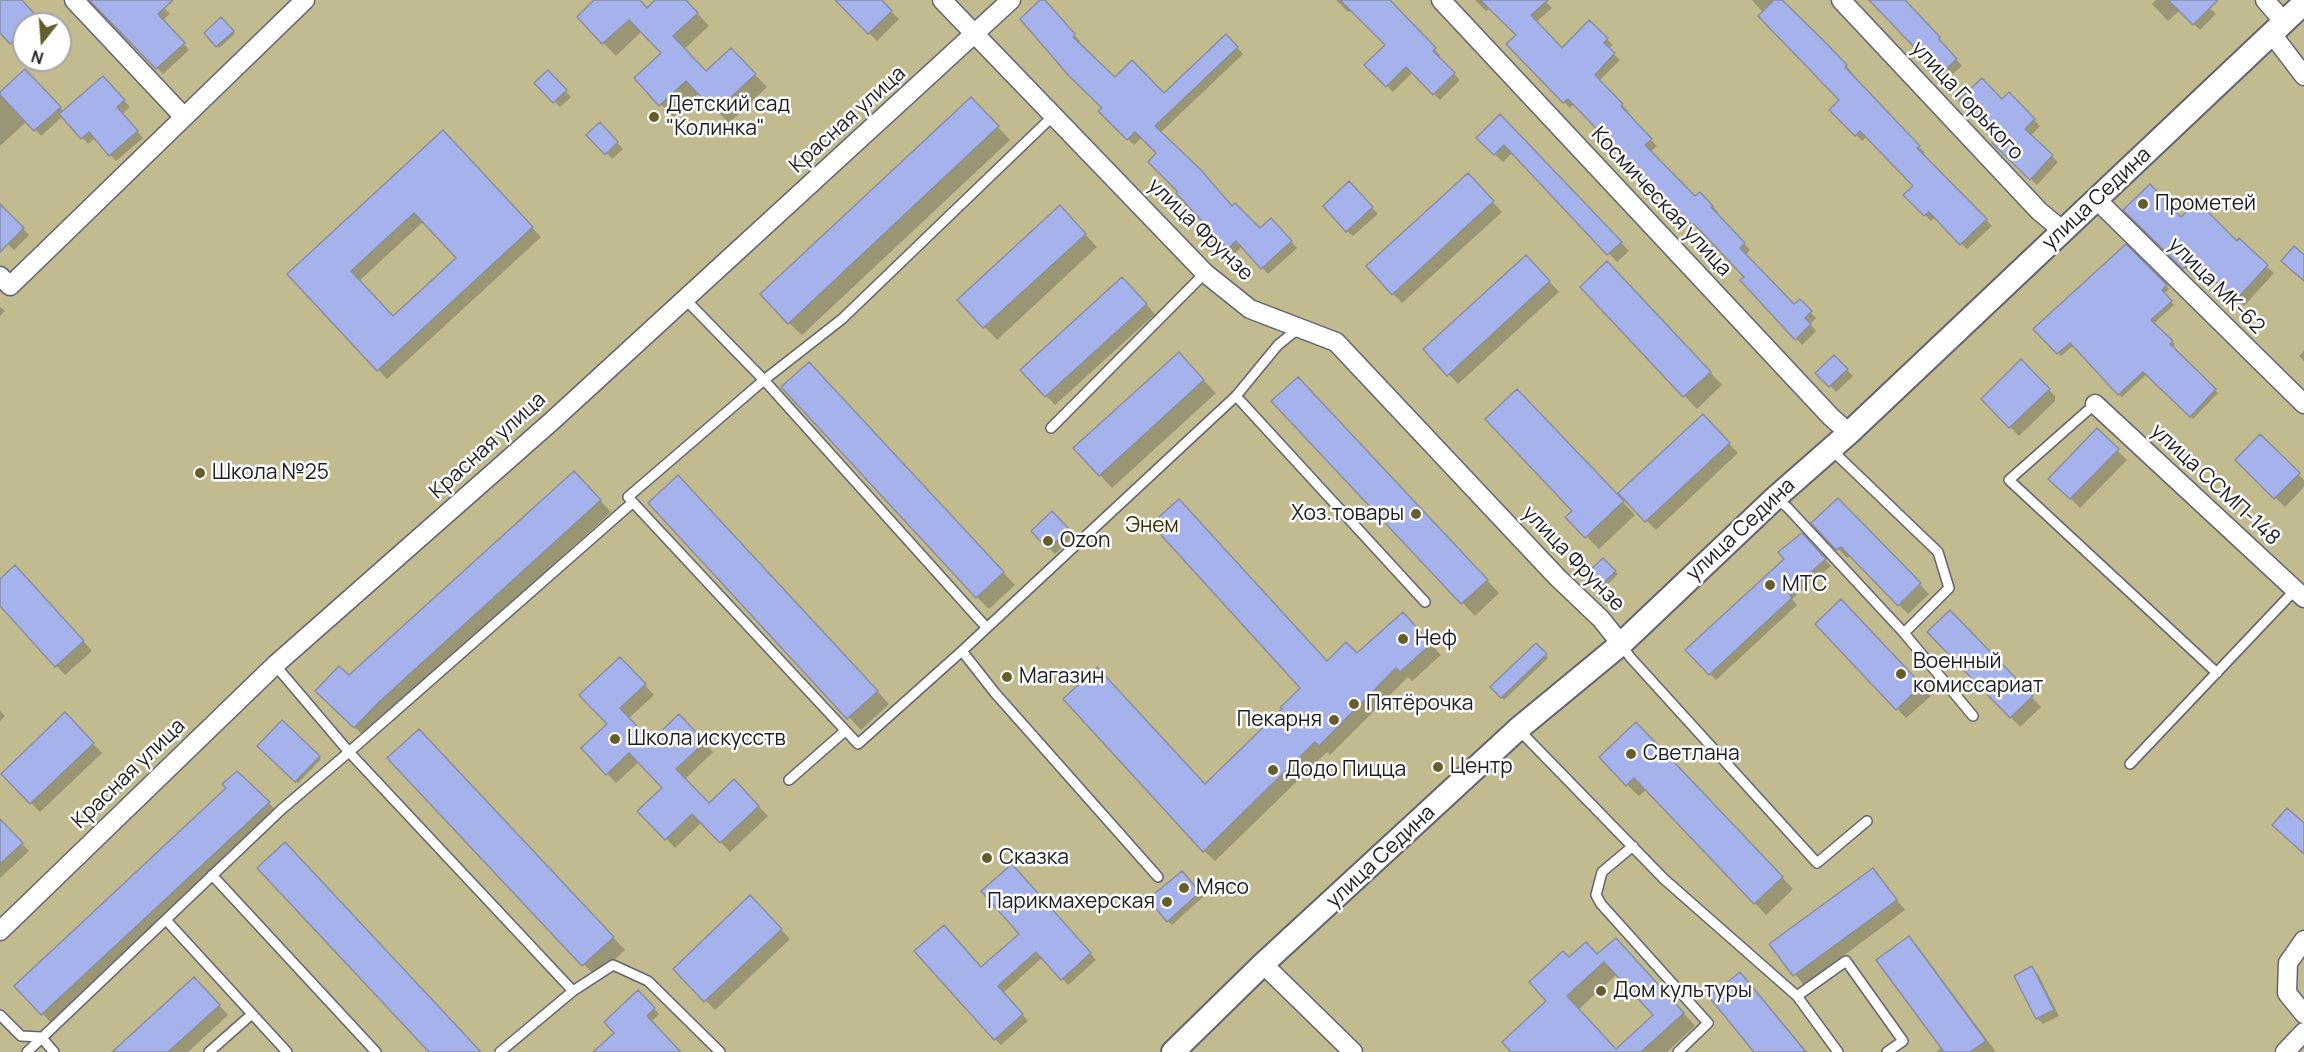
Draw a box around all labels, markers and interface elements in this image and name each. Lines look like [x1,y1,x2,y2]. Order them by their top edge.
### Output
north arrow [12,12,72,72]
street label: улица Горького [1905,36,2029,166]
text: N [29,45,46,70]
street label: Красная улица [785,61,911,179]
place label: Детский сад "Колинка" [666,92,790,142]
marker: Детский сад "Колинка" [647,110,661,124]
street label: Космическая улица [1585,122,1737,282]
street label: улица Седина [2037,142,2157,256]
street label: улица Фрунзе [1142,173,1258,287]
place label: Прометей [2155,191,2256,217]
marker: Прометей [2136,197,2150,211]
street label: улица МК-62 [2162,232,2270,340]
street label: Красная улица [425,387,551,505]
street label: улица ССМП-148 [2145,419,2285,551]
place label: Школа №25 [212,460,329,486]
marker: Школа №25 [193,466,207,480]
street label: улица Седина [1681,473,1801,587]
place label: Хоз.товары [1291,501,1404,527]
street label: улица Фрунзе [1516,501,1630,617]
marker: Хоз.товары [1409,507,1423,521]
park label: Энем [1125,513,1179,539]
place label: Ozon [1060,528,1110,554]
marker: Ozon [1041,534,1055,548]
place label: МТС [1782,572,1827,598]
marker: МТС [1763,578,1777,592]
place label: Неф [1415,626,1457,652]
marker: Неф [1396,632,1410,646]
place label: Военный комиссариат [1913,649,2043,699]
place label: Магазин [1019,664,1104,690]
marker: Военный комиссариат [1894,667,1908,681]
marker: Магазин [1000,670,1014,684]
place label: Пятёрочка [1366,691,1473,717]
marker: Пятёрочка [1347,697,1361,711]
place label: Пекарня [1237,707,1322,733]
marker: Пекарня [1327,713,1341,727]
street label: Красная улица [67,714,191,834]
place label: Школа искусств [627,726,786,752]
marker: Школа искусств [608,732,622,746]
place label: Светлана [1643,741,1740,767]
marker: Светлана [1624,747,1638,761]
place label: Центр [1450,754,1513,780]
place label: Додо Пицца [1285,757,1406,783]
marker: Центр [1431,760,1445,774]
marker: Додо Пицца [1266,763,1280,777]
street label: улица Седина [1321,800,1441,914]
place label: Сказка [999,845,1069,871]
marker: Сказка [980,851,994,865]
place label: Мясо [1196,875,1249,901]
marker: Мясо [1177,881,1191,895]
place label: Парикмахерская [987,889,1155,915]
marker: Парикмахерская [1160,895,1174,909]
place label: Дом культуры [1613,978,1752,1004]
marker: Дом культуры [1594,984,1608,998]

